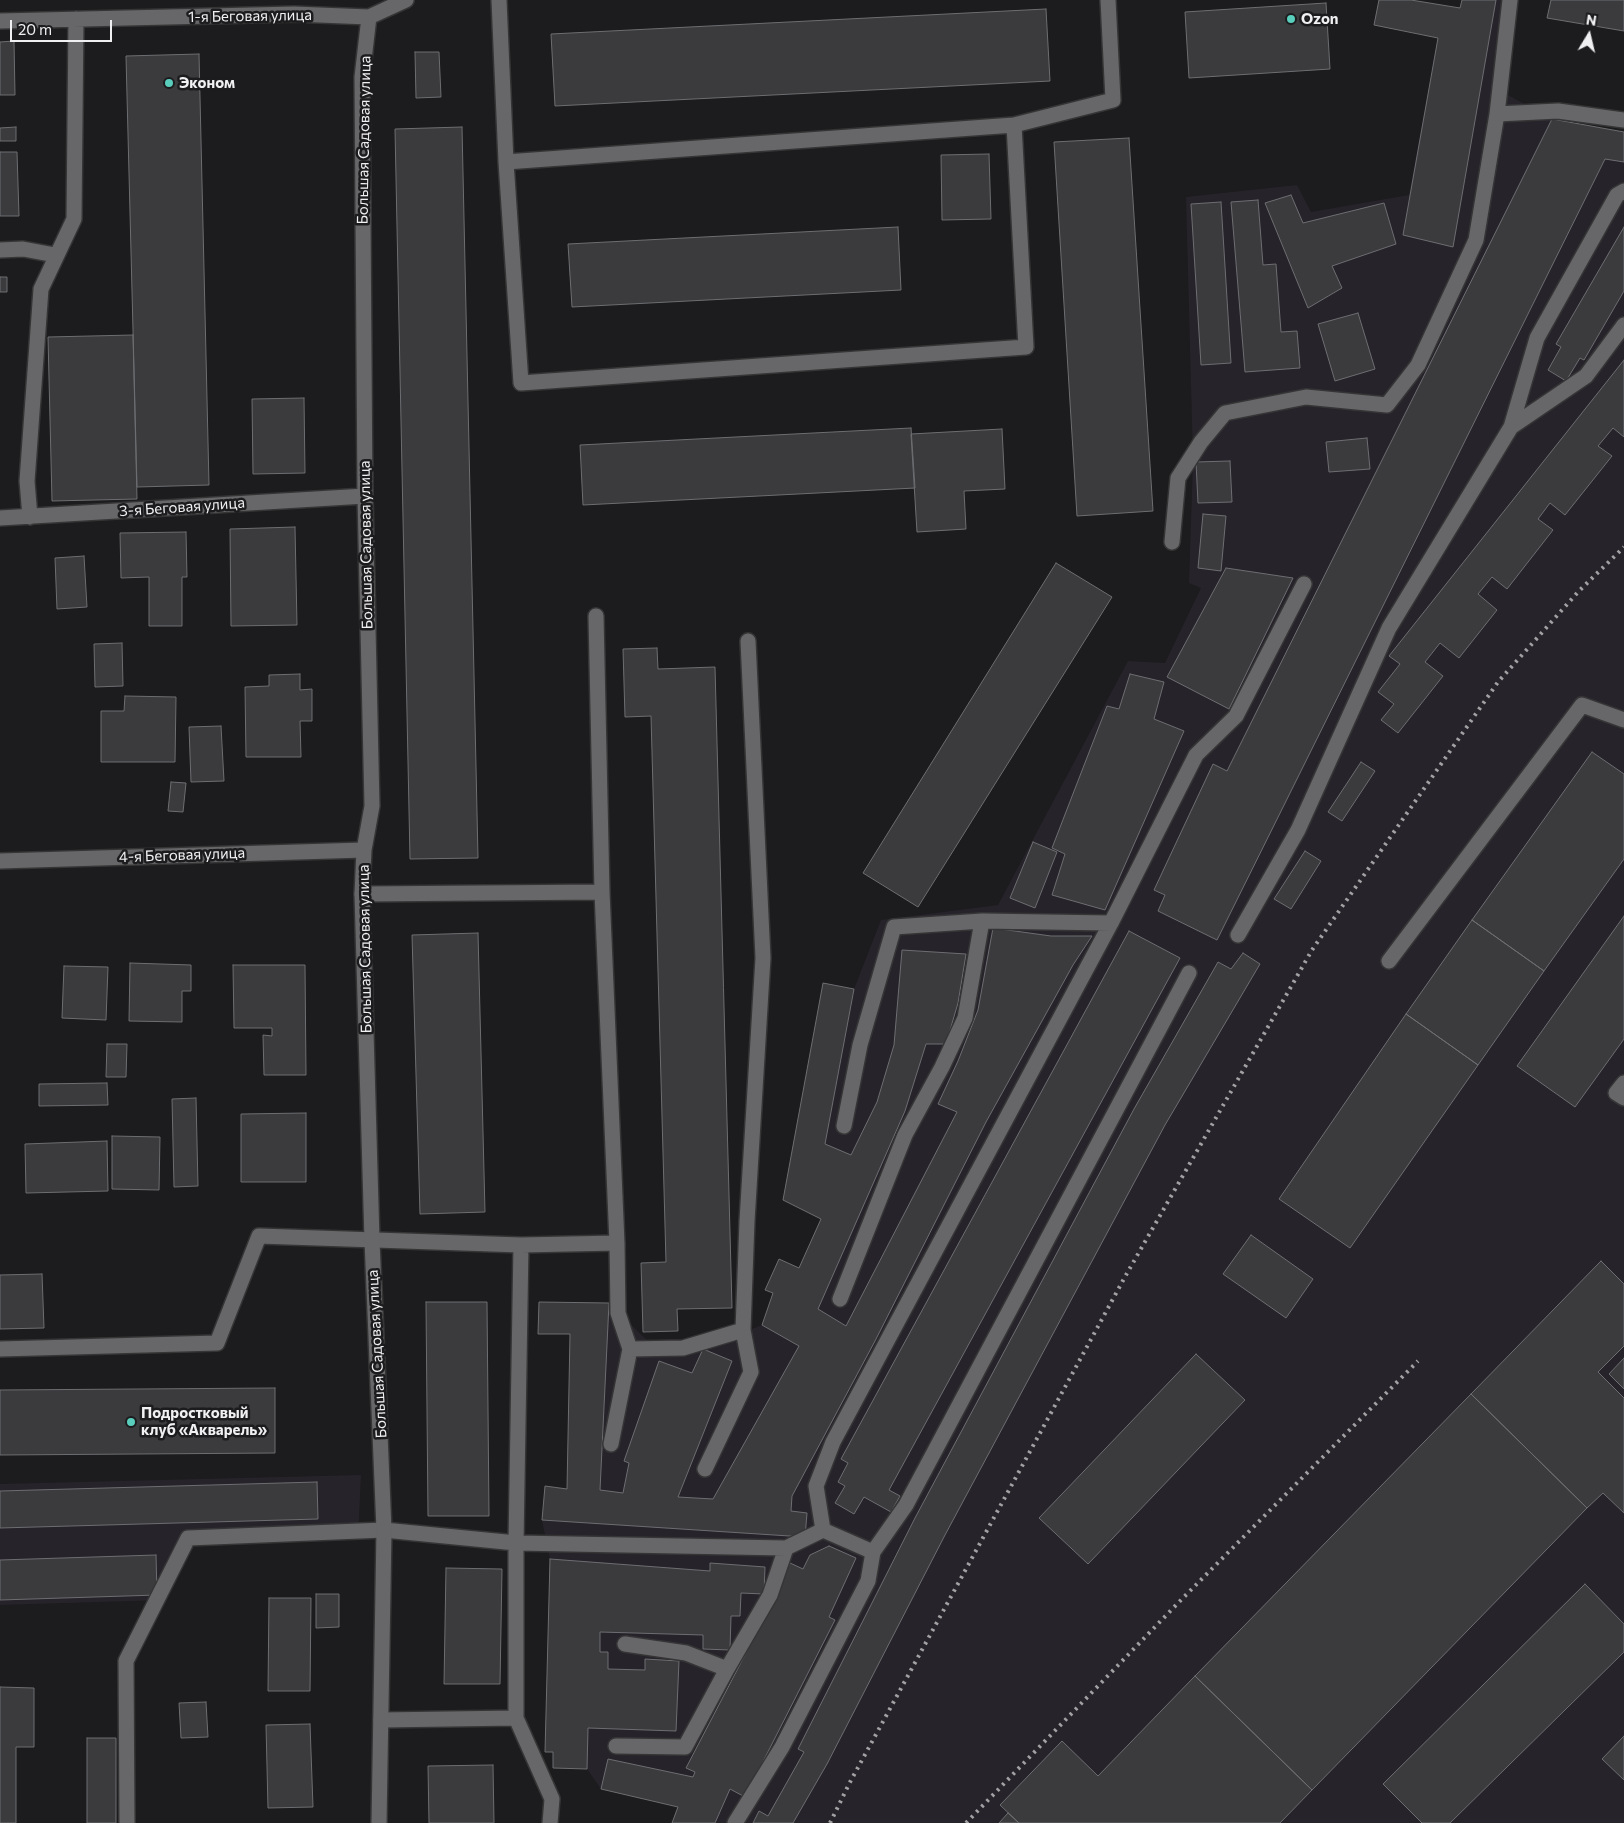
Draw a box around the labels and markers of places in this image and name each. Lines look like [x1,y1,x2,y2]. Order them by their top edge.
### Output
place label: Ozon [1301,10,1339,28]
marker: Ozon [1285,13,1297,25]
place label: Эконом [179,74,235,92]
marker: Эконом [163,77,175,89]
place label: Подростковый клуб «Акварель» [141,1404,267,1439]
marker: Подростковый клуб «Акварель» [125,1416,137,1428]

